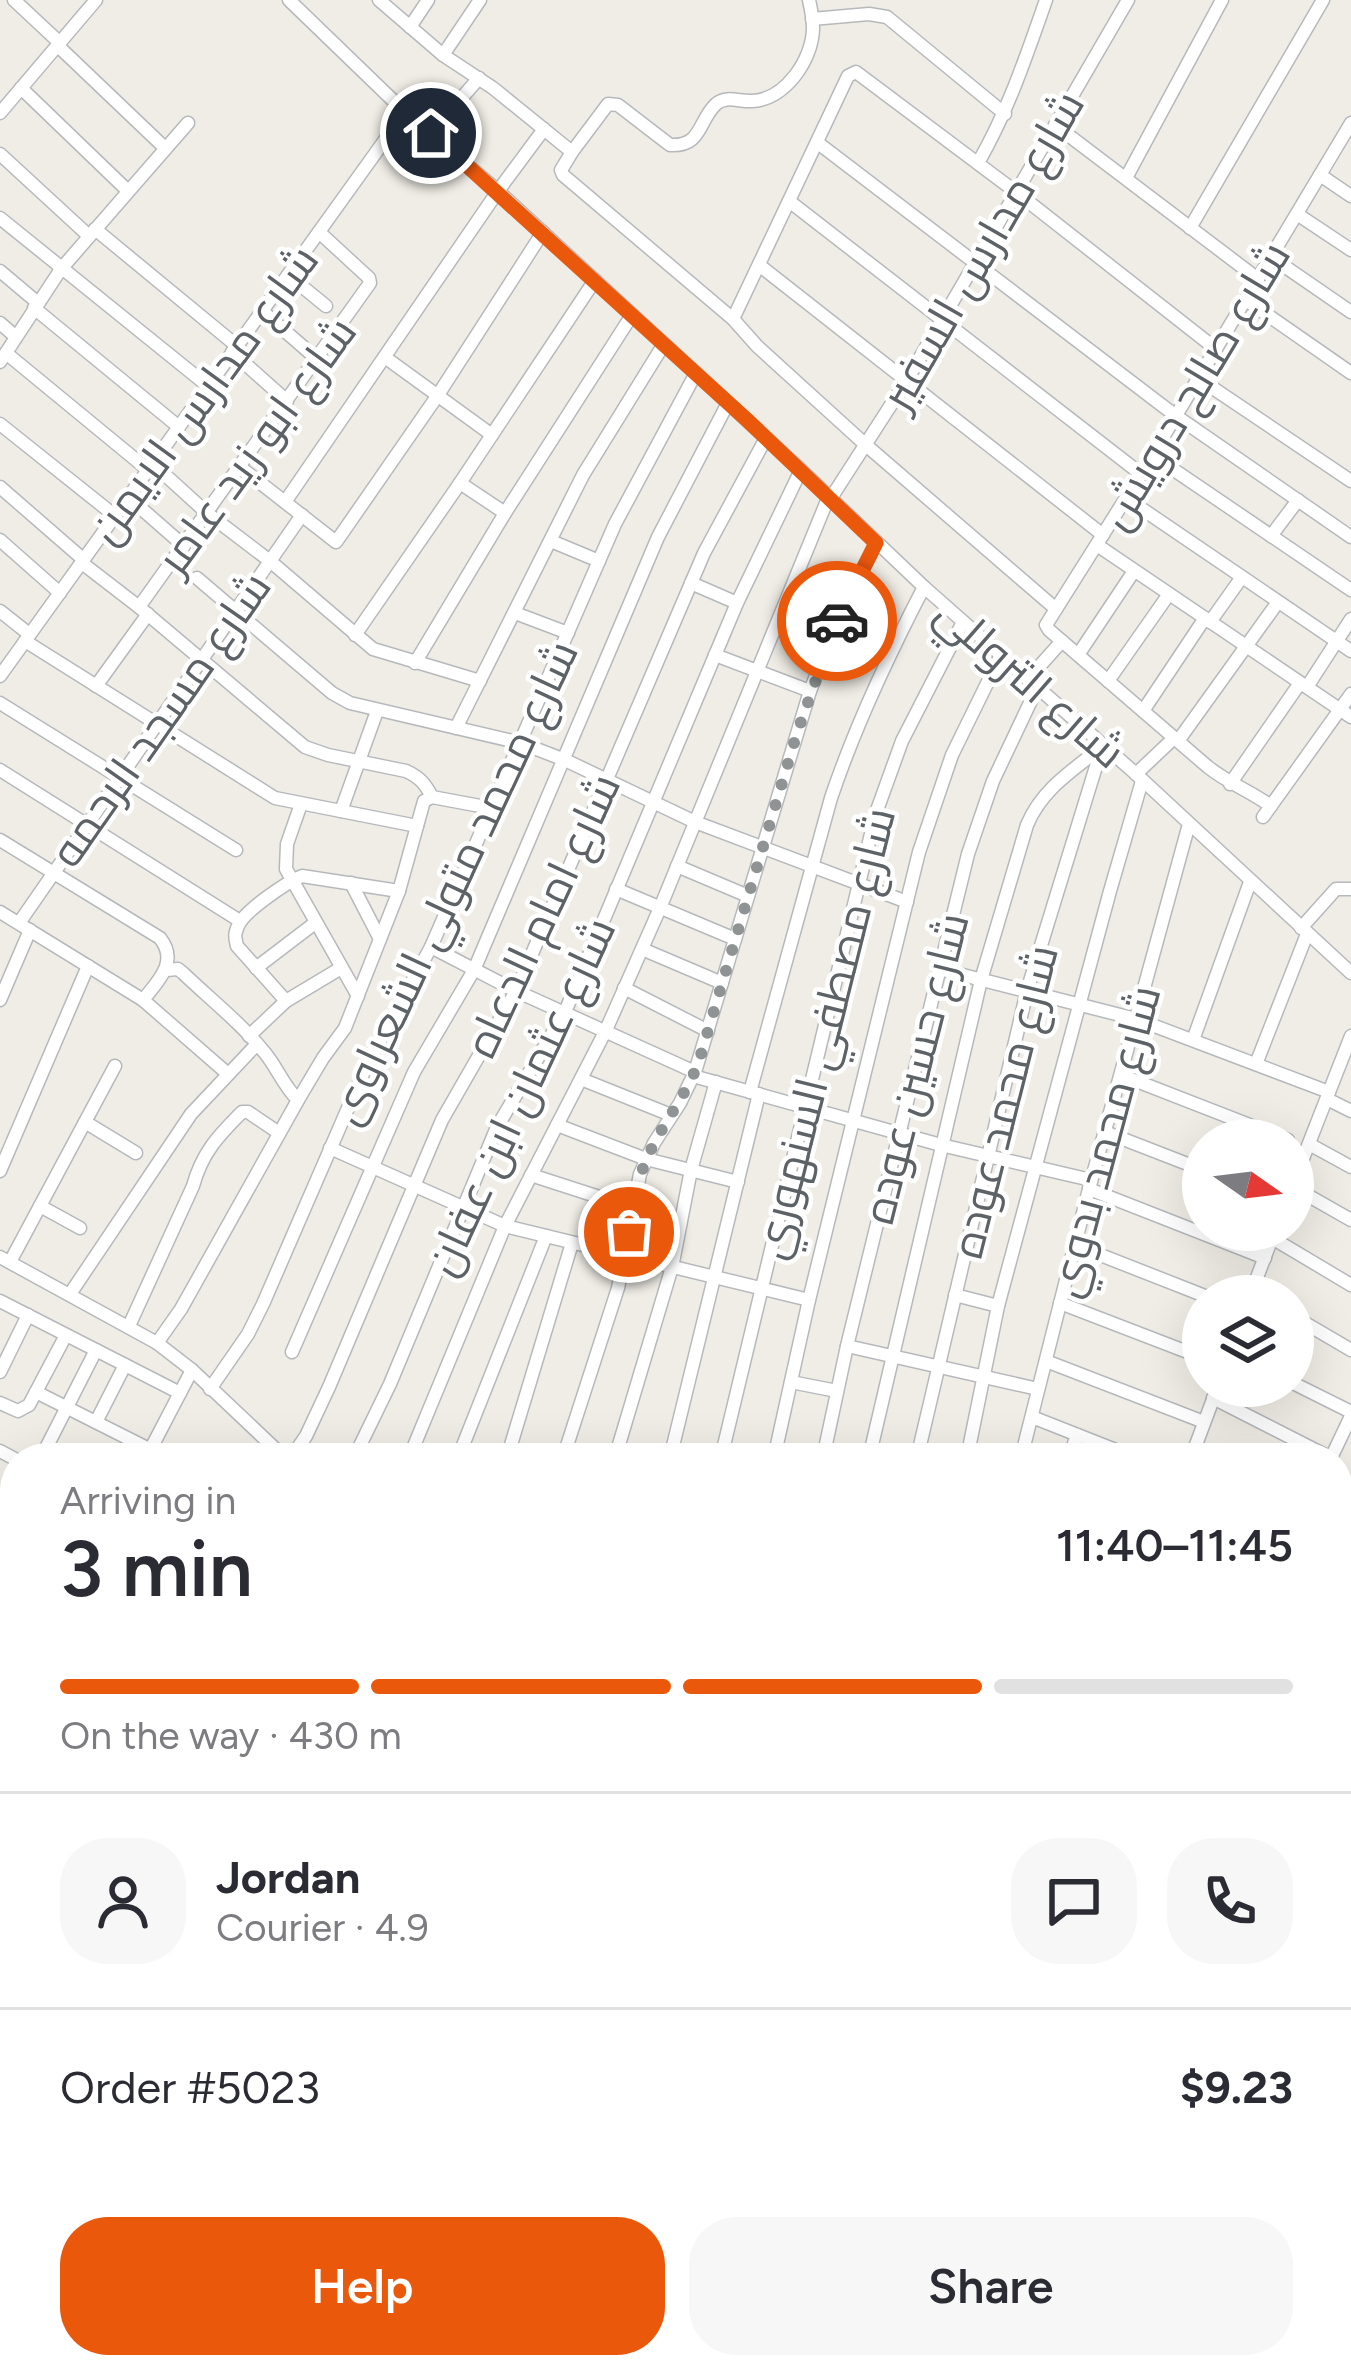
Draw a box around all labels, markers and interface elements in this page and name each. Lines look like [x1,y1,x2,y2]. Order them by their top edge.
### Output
street label: شارع مدارس السفير [867,81,1099,424]
pin [380,82,482,184]
icon: home [398,100,464,166]
street label: شارع صالح درويش [1087,231,1305,541]
street label: شارع مدارس الايمن [77,234,333,556]
street label: شارع ابو زيد عامر [143,306,371,589]
street label: شارع مسجد الرحمه [38,561,285,879]
courier [777,561,897,681]
street label: شارع التروللي [919,585,1137,786]
icon: car [804,588,870,654]
street label: شارع محمد متولي الشعراوى [317,632,597,1136]
street label: شارع امام الدعاه [453,765,635,1067]
street label: شارع مصطفي السنهوري [742,802,915,1266]
street label: شارع حسين عوده [850,907,984,1230]
street label: شارع عثمان ابن عفان [413,909,630,1285]
street label: شارع محمد عوده [939,939,1073,1264]
street label: شارع محمد بدوي [1036,979,1179,1305]
north arrow [1182,1119,1314,1251]
map controls [1182,1119,1314,1407]
pin [578,1181,680,1283]
icon: bag [596,1199,662,1265]
button: layers [1182,1275,1314,1407]
text: Arriving in [60,1477,236,1524]
text: 11:40–11:45 [1056,1518,1293,1572]
text: 3 min [60,1522,253,1616]
text: On the way · 430 m [60,1712,402,1759]
button: person [60,1838,186,1964]
button: chat [1011,1838,1137,1964]
button: phone [1167,1838,1293,1964]
text: Jordan [216,1850,360,1904]
text: Courier · 4.9 [216,1904,429,1951]
text: Order #5023 [60,2060,320,2114]
text: $9.23 [1180,2060,1293,2114]
button: Help [60,2217,665,2355]
button: Share [689,2217,1293,2355]

